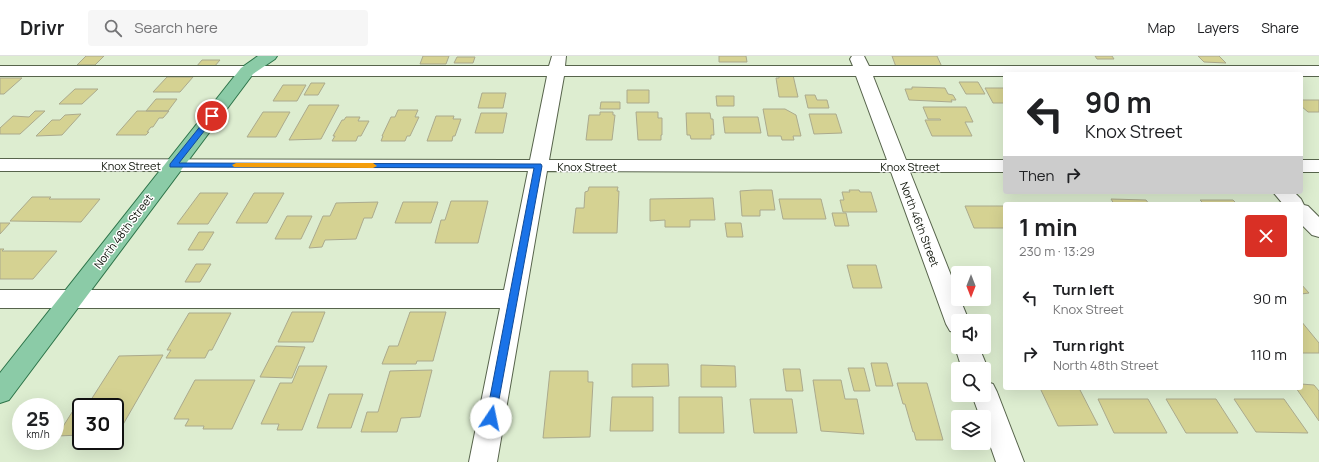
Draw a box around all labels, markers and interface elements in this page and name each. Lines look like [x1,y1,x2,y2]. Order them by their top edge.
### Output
search box [88,10,368,46]
text: Drivr [20,15,64,41]
icon: search [102,17,124,39]
text: Search here [134,17,218,38]
text: Map [1147,18,1175,37]
text: Layers [1197,18,1239,37]
text: Share [1261,18,1299,37]
text: 90 m [1085,83,1152,121]
icon: left [1019,88,1071,140]
pin [195,99,229,133]
icon: arrive [201,105,223,127]
text: Knox Street [1085,119,1183,143]
street label: Knox Street [101,158,161,173]
street label: Knox Street [557,159,617,174]
street label: Knox Street [880,159,940,174]
icon: right [1062,164,1084,186]
text: Then [1019,165,1054,186]
street label: North 46th Street [897,179,943,269]
street label: North 48th Street [90,191,156,271]
text: 1 min [1019,210,1078,243]
button: close [1245,215,1287,257]
text: 230 m · 13:29 [1019,242,1095,260]
north arrow [951,266,991,306]
map controls [951,266,991,450]
text: Turn left [1053,279,1115,300]
icon: left [1019,287,1041,309]
text: 90 m [1253,288,1287,309]
text: Knox Street [1053,300,1124,318]
button: sound [951,314,991,354]
text: Turn right [1053,335,1124,356]
icon: right [1019,343,1041,365]
text: 110 m [1250,344,1287,365]
text: North 48th Street [1053,356,1159,374]
button: search [951,362,991,402]
position arrow [470,397,512,439]
speed limit sign: 30 [72,398,124,450]
text: 25 [26,405,50,432]
button: layers [951,410,991,450]
text: km/h [26,427,50,441]

